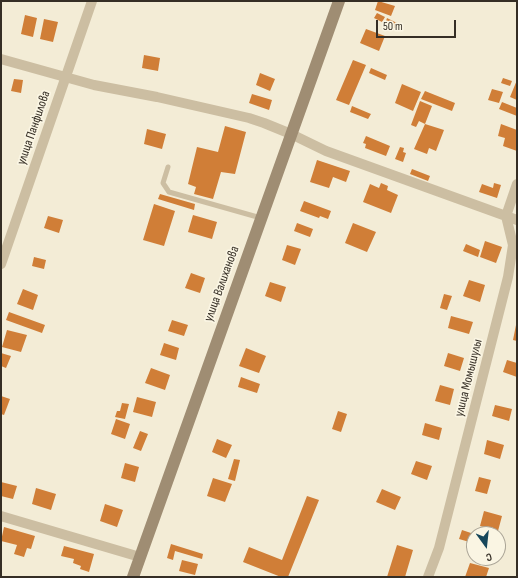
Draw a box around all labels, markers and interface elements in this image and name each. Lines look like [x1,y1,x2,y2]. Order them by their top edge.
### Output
scale bar [378,12,458,38]
text: 50 m [383,19,403,34]
street label: улица Панфилова [14,89,54,167]
street label: улица Валиханова [201,244,243,324]
street label: улица Момышулы [452,338,486,418]
north arrow [466,526,506,566]
text: С [485,550,493,564]

